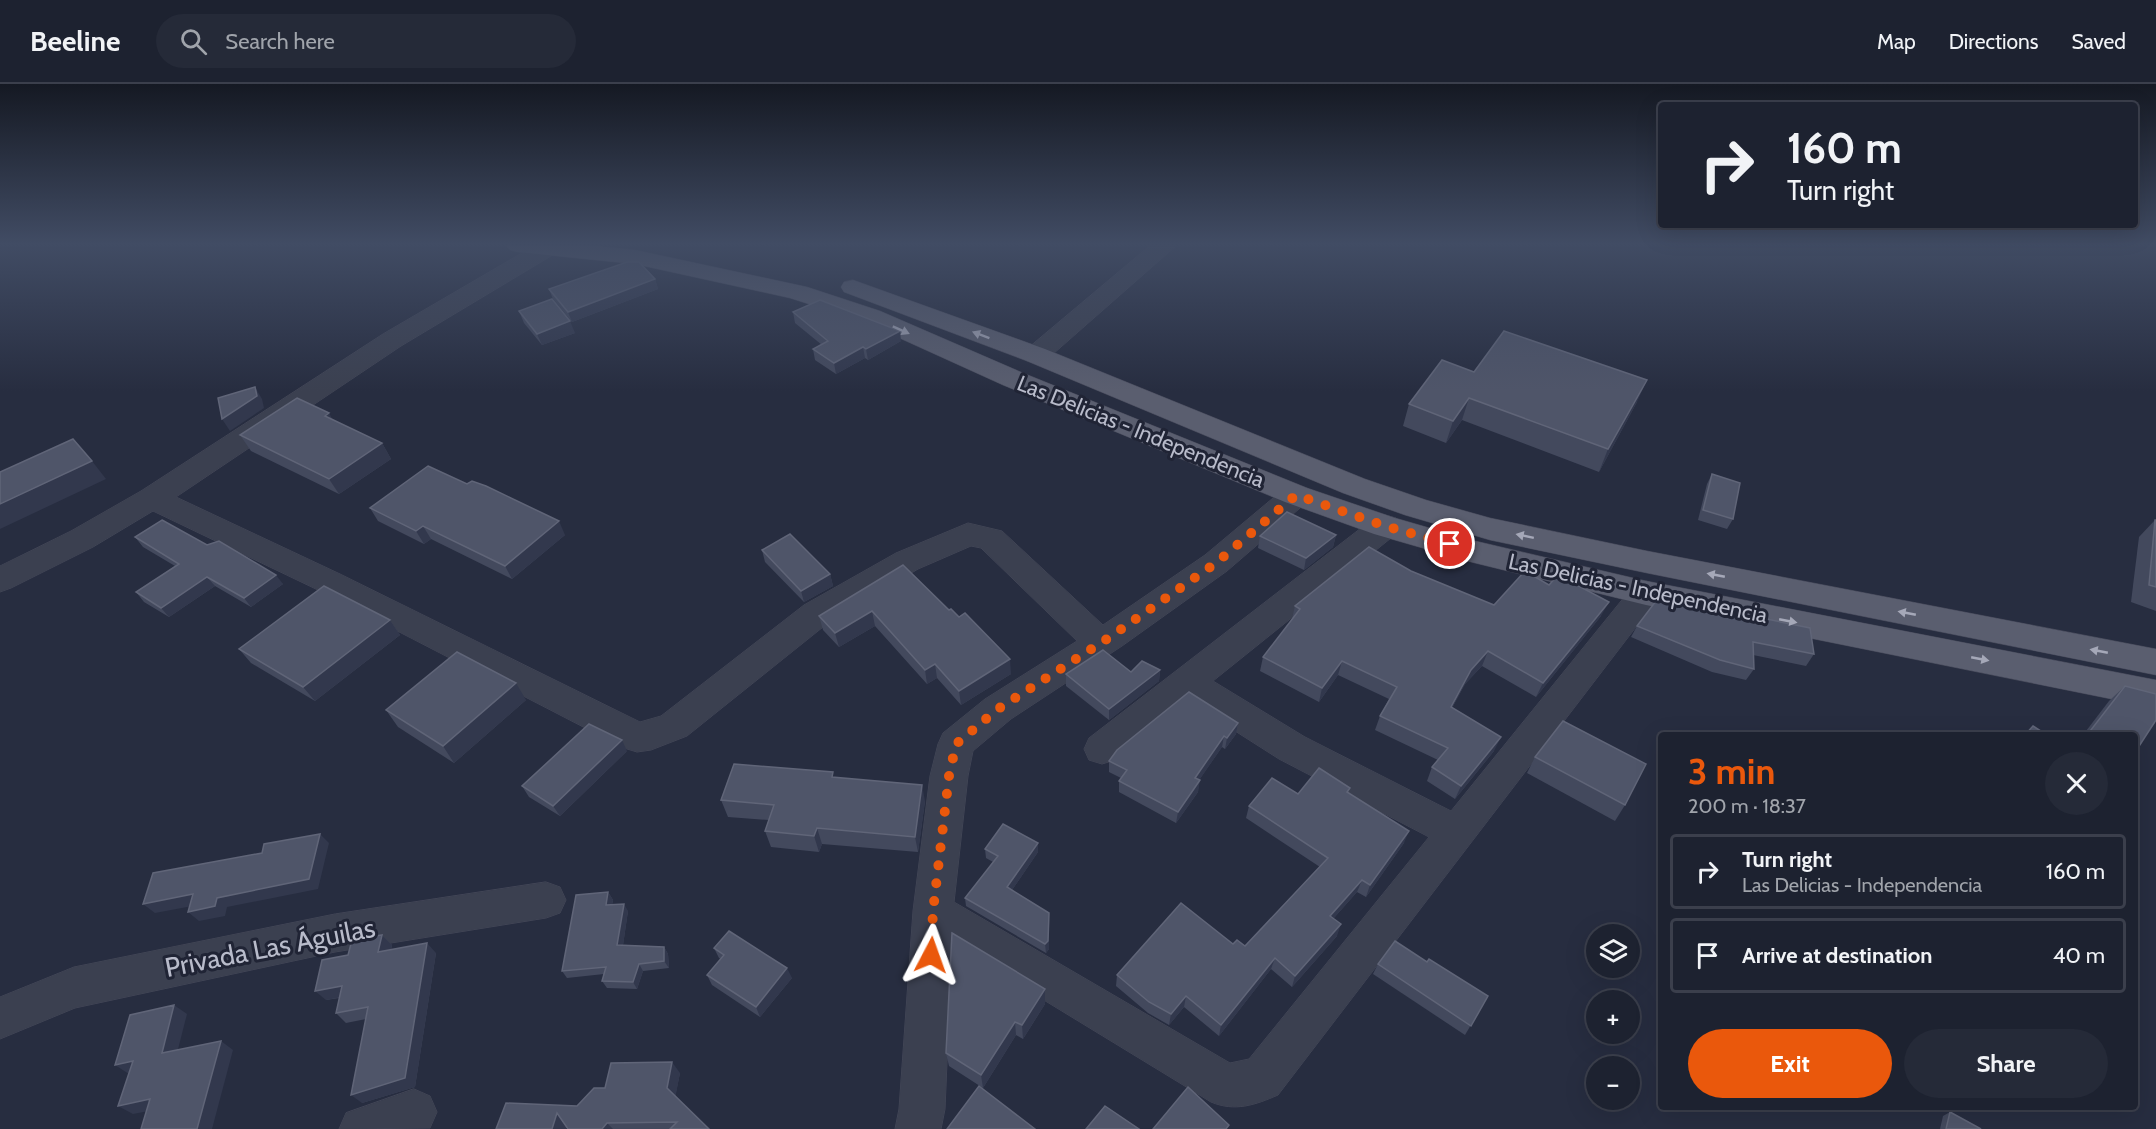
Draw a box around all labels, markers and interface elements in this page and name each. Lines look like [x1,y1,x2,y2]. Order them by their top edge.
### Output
search box [156,14,576,68]
text: Beeline [30,24,120,58]
icon: search [177,25,210,58]
text: Search here [225,28,335,55]
text: Map [1877,29,1916,54]
text: Directions [1949,29,2038,54]
text: Saved [2071,29,2126,54]
text: 160 m [1787,122,1902,174]
icon: right [1688,126,1766,204]
text: Turn right [1787,174,1894,207]
one-way arrow [893,325,910,334]
one-way arrow [972,329,990,339]
street label: Las Delicias - Independencia [1013,369,1269,494]
pin [1424,518,1475,569]
icon: arrive [1433,527,1466,560]
one-way arrow [1515,531,1534,540]
street label: Las Delicias - Independencia [1506,548,1770,629]
one-way arrow [1707,570,1725,580]
one-way arrow [1898,608,1917,617]
one-way arrow [1779,617,1798,626]
one-way arrow [2089,646,2108,655]
one-way arrow [1970,655,1989,664]
text: 3 min [1688,749,1775,793]
button: close [2045,752,2108,815]
text: 200 m · 18:37 [1688,794,1806,818]
text: Turn right [1742,846,1832,873]
icon: right [1691,855,1724,888]
text: 160 m [2046,858,2105,885]
text: Las Delicias - Independencia [1742,873,1982,897]
street label: Privada Las Águilas [162,910,378,984]
position arrow [899,923,963,987]
map controls [1586,924,1640,1110]
button: layers [1586,924,1640,978]
icon: arrive [1691,939,1724,972]
text: Arrive at destination [1742,942,1932,969]
text: 40 m [2053,942,2105,969]
button: + [1586,990,1640,1044]
button: Exit [1688,1029,1892,1098]
button: Share [1904,1029,2108,1098]
button: − [1586,1056,1640,1110]

